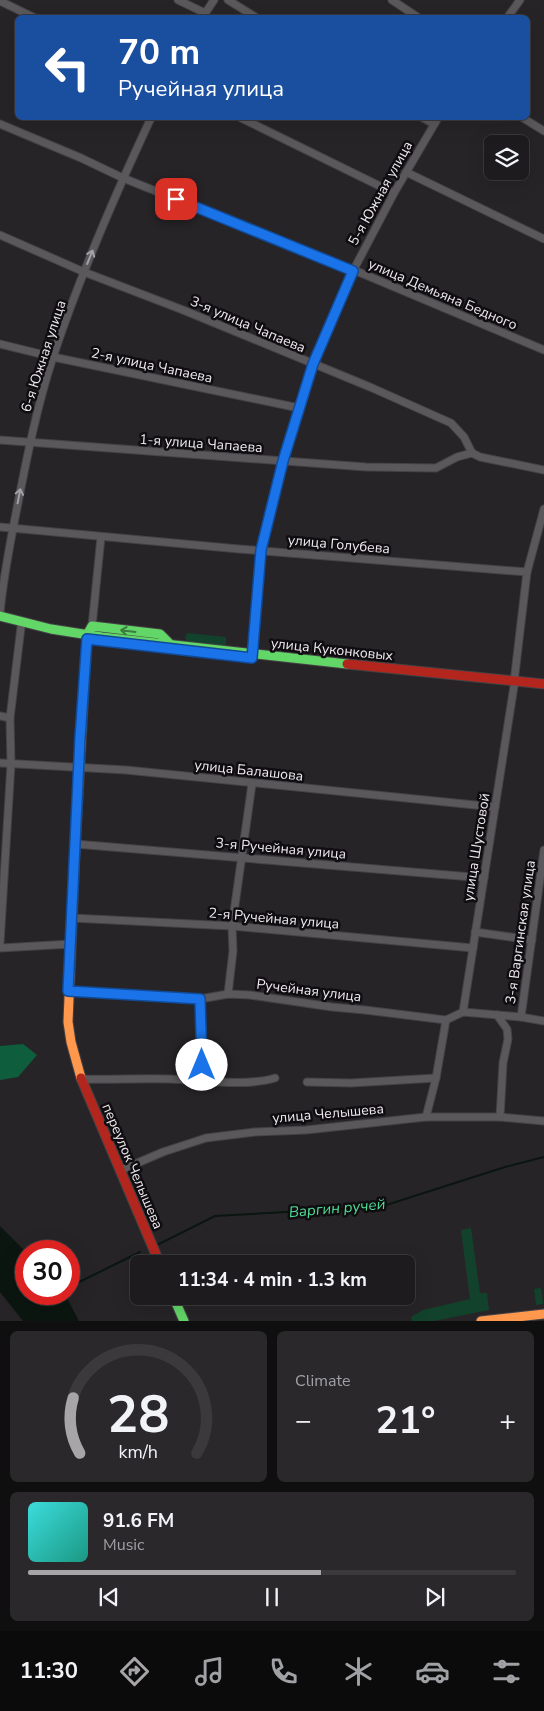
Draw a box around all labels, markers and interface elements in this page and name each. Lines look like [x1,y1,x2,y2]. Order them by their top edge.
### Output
text: 70 m [118,29,200,76]
icon: left [35,35,100,100]
text: Ручейная улица [118,74,284,104]
map controls [484,135,529,180]
button: layers [484,135,529,180]
street label: 5-я Южная улица [344,138,417,249]
pin [155,178,197,220]
icon: arrive [162,185,190,213]
one-way arrow [86,250,96,265]
street label: улица Демьяна Бедного [365,254,520,335]
street label: 3-я улица Чапаева [187,292,308,357]
street label: 6-я Южная улица [16,298,71,415]
street label: 2-я улица Чапаева [89,343,214,388]
street label: 1-я улица Чапаева [139,430,263,457]
one-way arrow [15,488,25,504]
street label: улица Голубева [287,531,391,558]
one-way arrow [121,626,137,636]
street label: улица Куконковых [270,634,394,665]
street label: улица Балашова [194,755,304,786]
street label: улица Шустовой [459,792,494,902]
street label: 3-я Ручейная улица [215,833,347,864]
street label: 3-я Варгинская улица [501,859,540,1005]
street label: 2-я Ручейная улица [208,903,340,934]
street label: Ручейная улица [255,975,363,1006]
position arrow [175,1038,227,1090]
street label: улица Челышева [271,1099,385,1128]
street label: переулок Челышева [97,1100,168,1232]
water label: Варгин ручей [288,1194,386,1222]
speed limit sign: 30 [15,1240,80,1305]
text: 11:34 · 4 min · 1.3 km [178,1267,367,1293]
text: Climate [295,1370,350,1392]
text: 28 [107,1379,170,1450]
text: 21° [375,1395,436,1446]
text: − [295,1402,312,1440]
text: + [499,1402,516,1440]
text: km/h [119,1440,158,1464]
text: 91.6 FM [103,1508,174,1534]
text: Music [103,1534,144,1556]
icon: previous [95,1583,123,1611]
icon: pause [258,1583,286,1611]
icon: next [421,1583,449,1611]
icon: directions [117,1654,152,1689]
icon: music [192,1654,227,1689]
icon: phone [266,1654,301,1689]
icon: climate [341,1654,376,1689]
icon: car [415,1654,450,1689]
icon: filters [489,1654,524,1689]
text: 11:30 [20,1656,78,1686]

